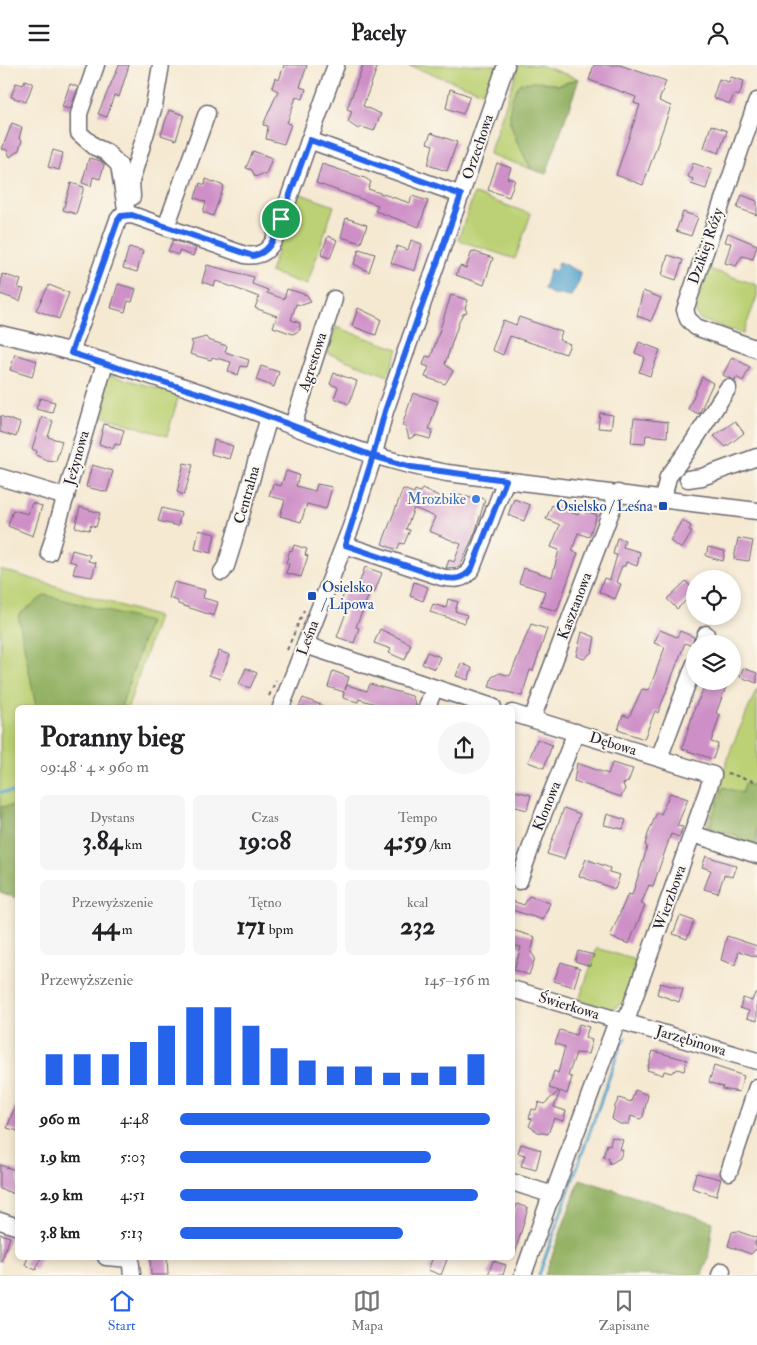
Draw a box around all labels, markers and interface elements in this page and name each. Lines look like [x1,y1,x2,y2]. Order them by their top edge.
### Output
icon: menu [25,19,53,47]
text: Pacely [351,19,406,47]
icon: person [704,19,732,47]
street label: Orzechowa [458,111,498,182]
pin [260,198,302,240]
icon: arrive [267,205,295,233]
street label: Dzikiej Róży [684,205,728,287]
street label: Agrestowa [294,329,332,395]
street label: Jeżynowa [60,428,95,489]
street label: Centralna [230,463,265,526]
place label: Mrozbike [407,490,466,509]
marker: Mrozbike [470,493,482,505]
place label: Osielsko / Leśna [556,497,654,516]
marker: Osielsko / Leśna [657,500,669,512]
street label: Kasztanowa [554,569,597,642]
map controls [686,570,741,690]
button: locate [686,570,741,625]
place label: Osielsko / Lipowa [321,578,375,615]
marker: Osielsko / Lipowa [306,590,318,602]
street label: Leśna [293,617,324,658]
button: layers [686,635,741,690]
text: Poranny bieg [40,720,184,755]
button: share [438,722,490,774]
street label: Dębowa [587,728,640,760]
text: 09:48 · 4 × 960 m [40,757,149,777]
street label: Klonowa [529,778,566,834]
text: Dystans [90,809,135,826]
text: Czas [251,809,279,826]
text: Tempo [398,809,437,826]
text: 3.84 [82,826,122,857]
text: 19:08 [239,826,291,857]
text: 4:59 [384,826,427,857]
text: km [122,836,142,853]
text: /km [427,836,451,853]
street label: Wierzbowa [649,862,691,934]
text: Przewyższenie [72,894,153,911]
text: Tętno [249,894,281,911]
text: kcal [407,894,428,911]
text: 44 [92,911,119,942]
text: 171 [236,911,266,942]
text: 232 [400,911,435,942]
text: m [119,921,133,938]
text: bpm [266,921,294,938]
text: Przewyższenie [40,970,133,990]
text: 145–156 m [424,970,490,990]
street label: Świerkowa [536,987,603,1024]
street label: Jarzębinowa [652,1021,729,1062]
text: 960 m [40,1109,80,1129]
text: 4:48 [120,1109,149,1129]
text: 1.9 km [40,1147,80,1167]
text: 5:03 [120,1147,145,1167]
text: 2.9 km [40,1185,83,1205]
text: 4:51 [120,1185,145,1205]
text: 3.8 km [40,1223,80,1243]
text: 5:13 [120,1223,143,1243]
tab: Start [108,1287,136,1334]
tab: Mapa [351,1287,383,1334]
tab: Zapisane [599,1287,649,1334]

